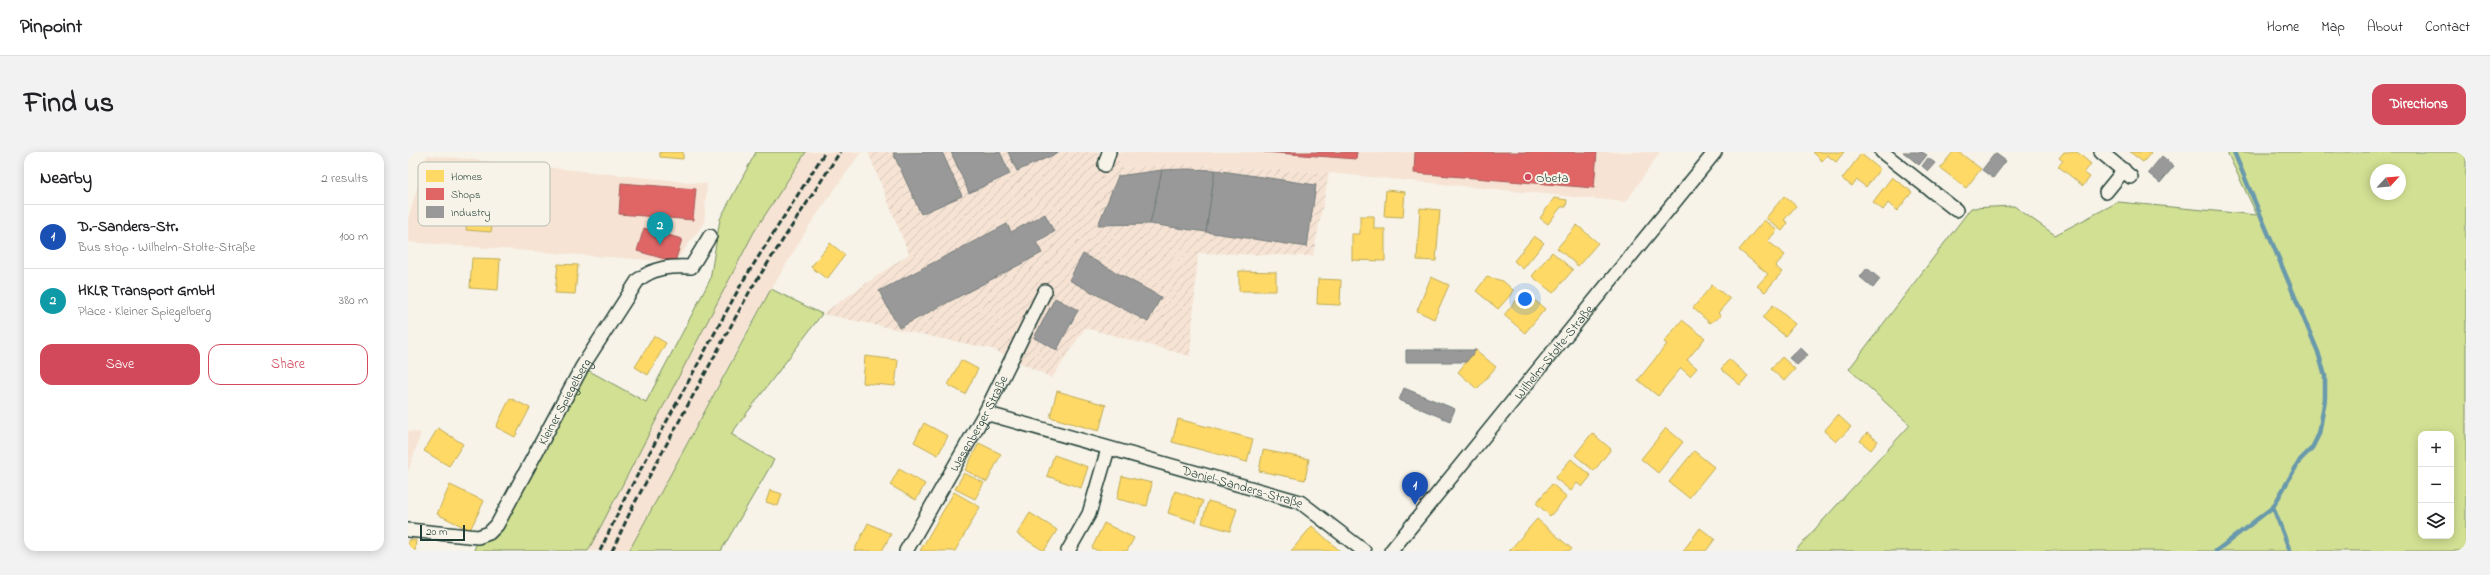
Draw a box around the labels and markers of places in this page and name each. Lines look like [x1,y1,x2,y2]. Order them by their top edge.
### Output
place label: Obeta [1536,169,1569,188]
marker: Obeta [1523,172,1533,182]
pin: 2 [647,212,673,245]
pin: 1 [1402,472,1428,505]

